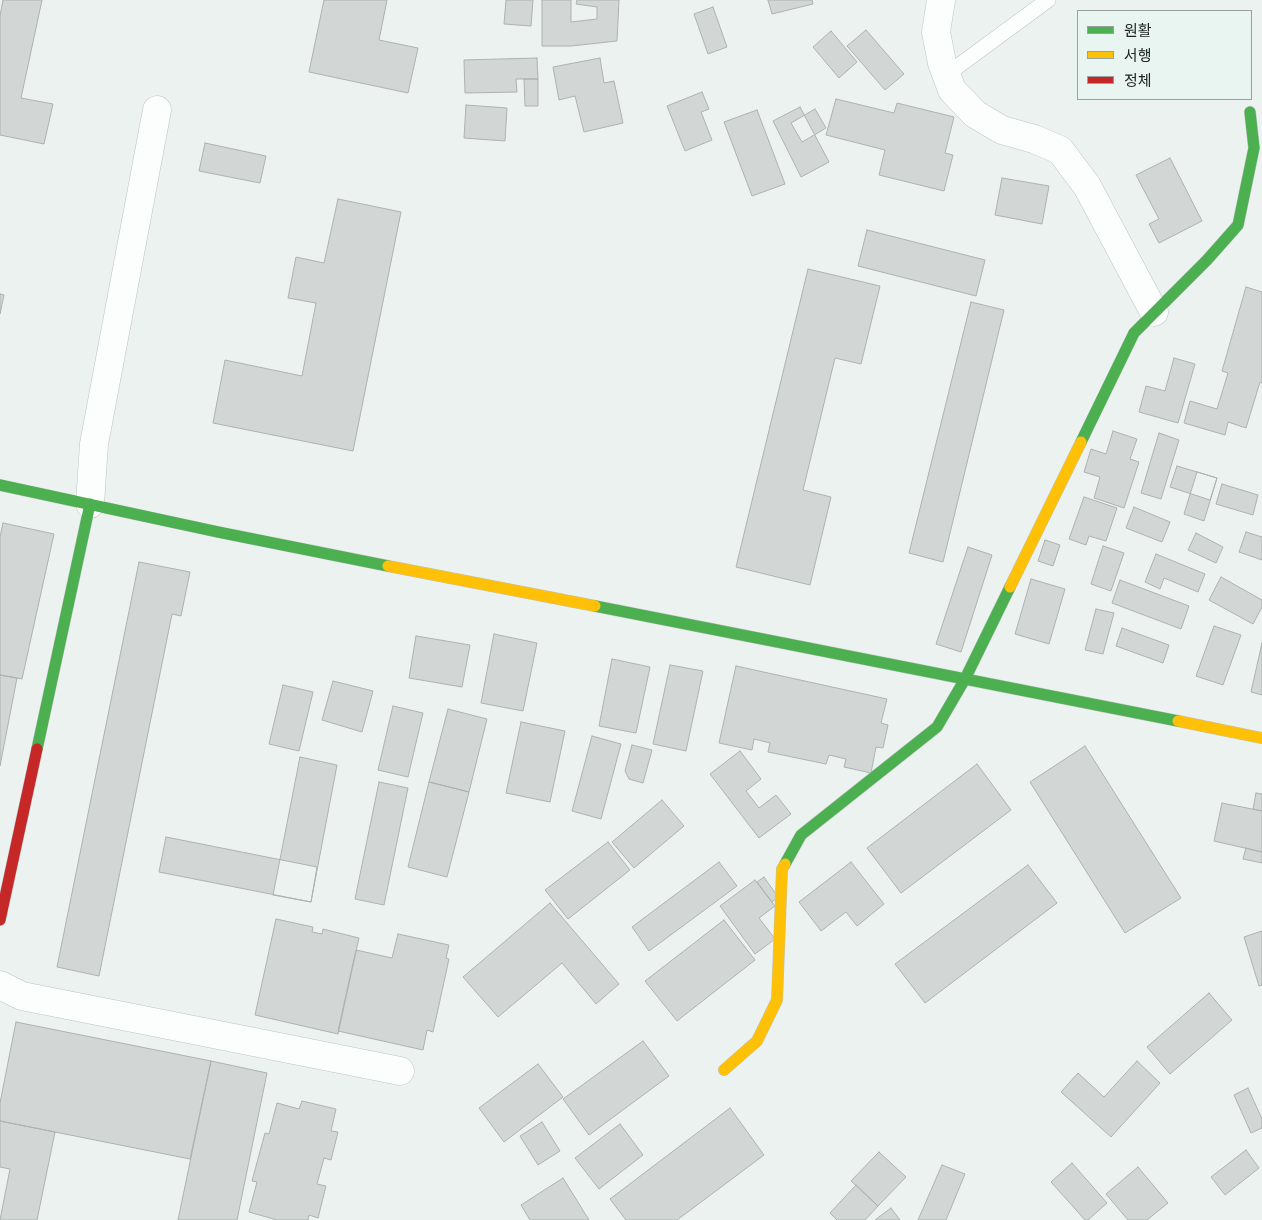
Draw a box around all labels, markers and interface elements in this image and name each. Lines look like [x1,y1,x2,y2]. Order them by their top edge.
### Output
legend [1077,10,1252,100]
text: 원활 [1124,22,1152,40]
text: 서행 [1124,47,1152,65]
text: 정체 [1124,72,1152,90]

